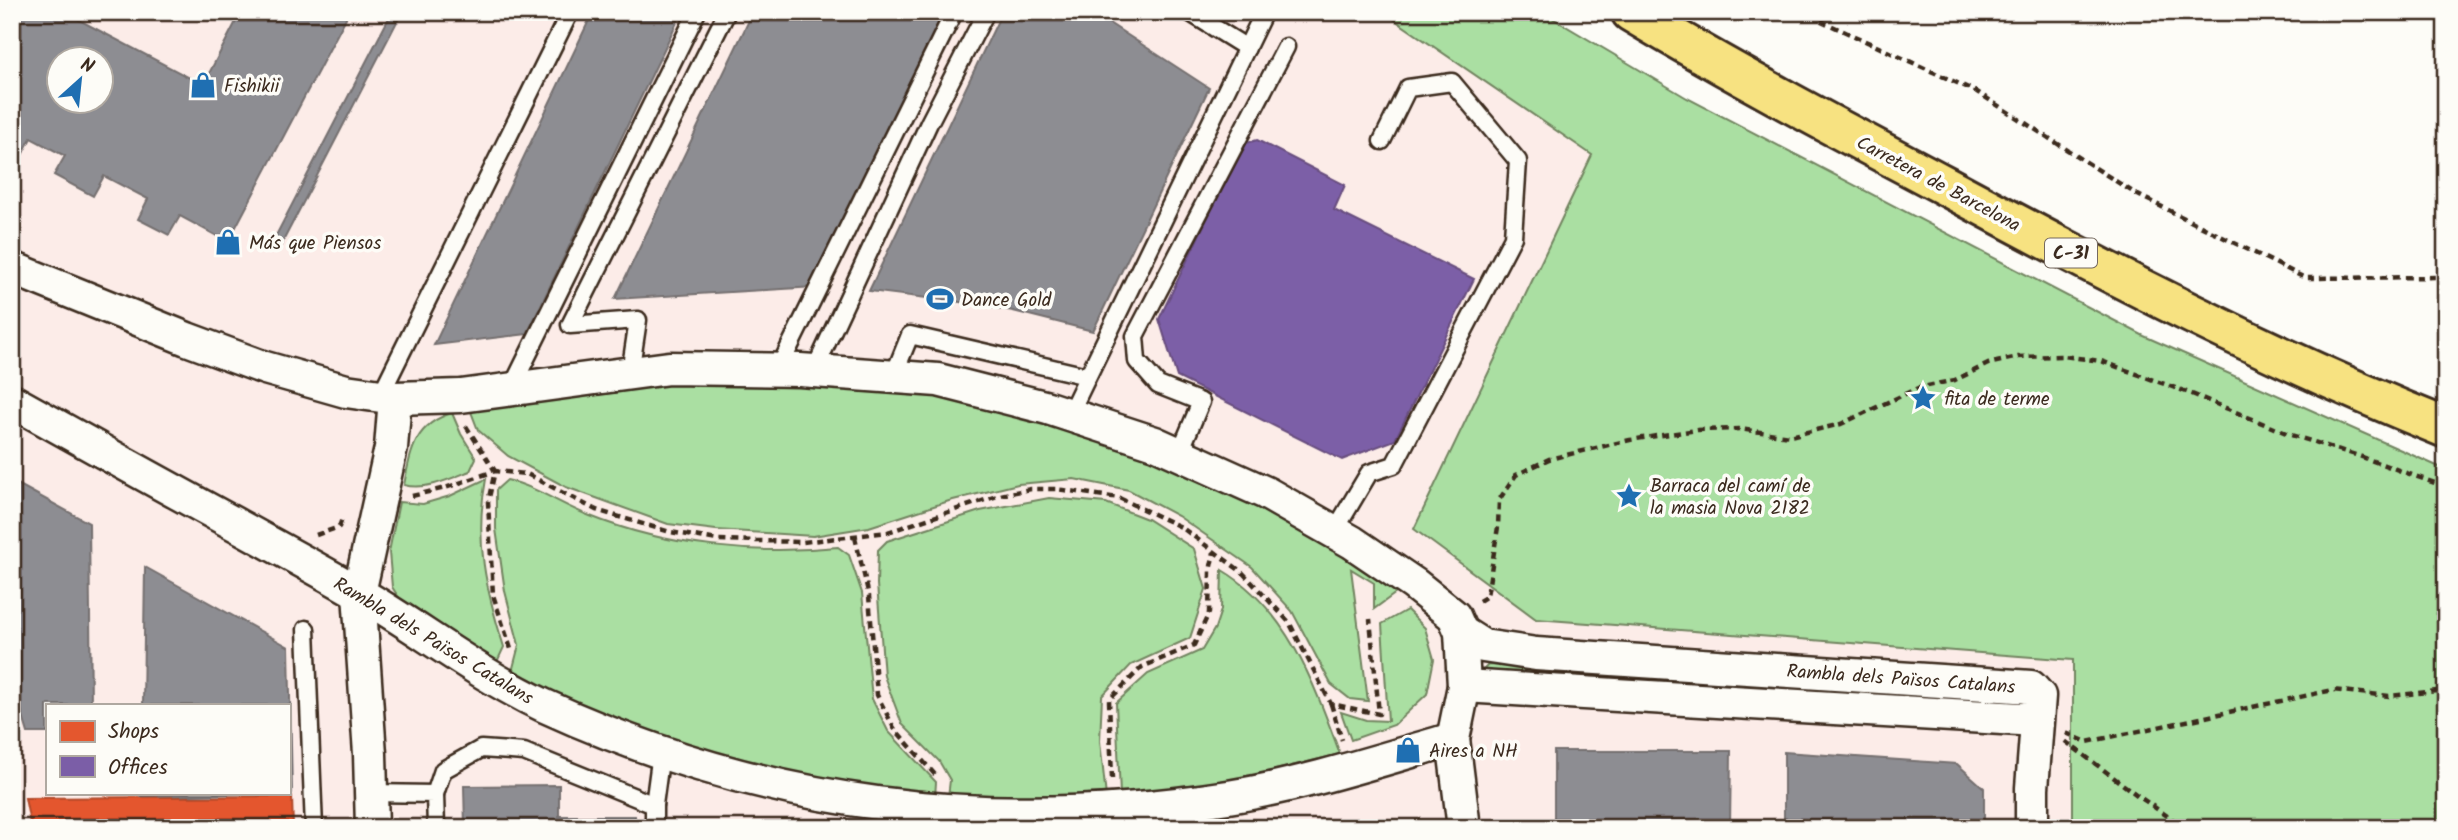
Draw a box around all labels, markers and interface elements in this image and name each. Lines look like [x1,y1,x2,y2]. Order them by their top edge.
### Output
north arrow [46,46,116,116]
text: N [75,51,99,83]
shop icon: Fishikii [188,70,218,100]
place label: Fishikii [224,72,281,102]
street label: Carretera de Barcelona [1850,129,2026,241]
shop icon: Más que Piensos [213,227,243,257]
place label: Más que Piensos [249,229,381,259]
road number: C-31 [2045,239,2097,268]
sports icon: Dance Gold [925,284,955,314]
place label: Dance Gold [961,286,1052,316]
place icon: fita de terme [1908,383,1938,413]
place label: fita de terme [1944,385,2050,415]
place label: Barraca del camí de la masia Nova 2182 [1650,472,1811,524]
place icon: Barraca del camí de la masia Nova 2182 [1614,481,1644,511]
street label: Rambla dels Països Catalans [327,570,539,714]
street label: Rambla dels Països Catalans [1785,657,2016,703]
legend [46,704,290,794]
text: Shops [108,716,159,749]
shop icon: Aires a NH [1393,735,1423,765]
place label: Aires a NH [1429,737,1518,767]
text: Offices [108,752,168,785]

